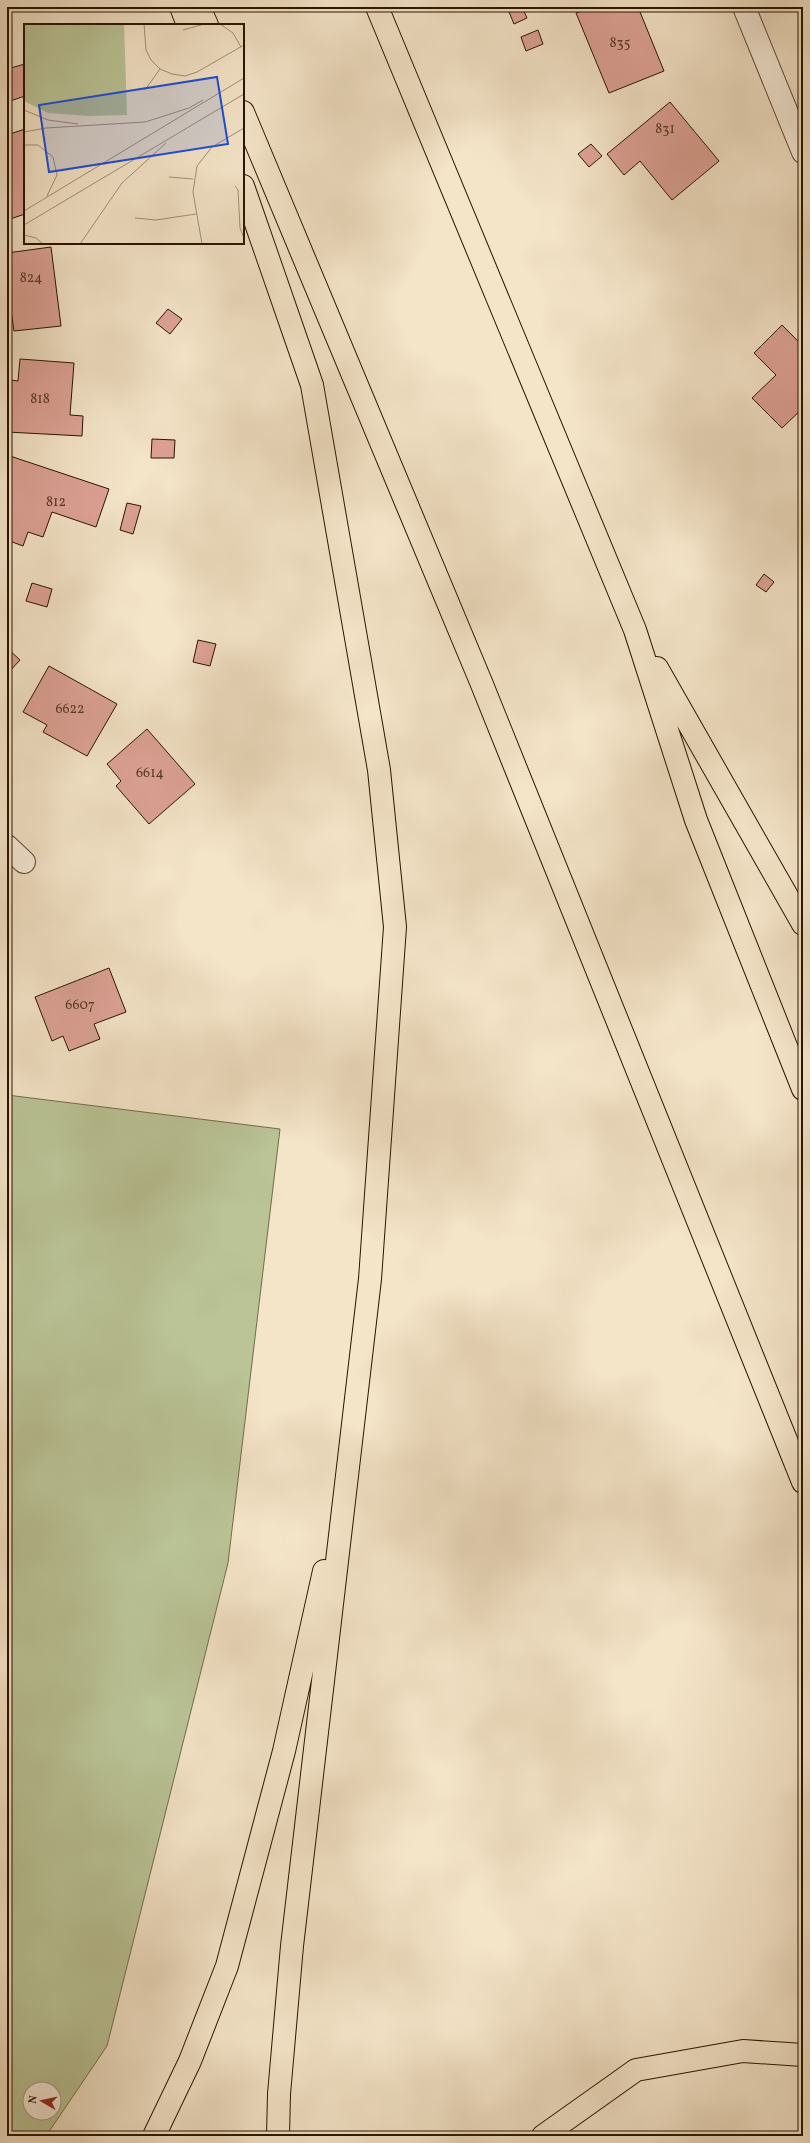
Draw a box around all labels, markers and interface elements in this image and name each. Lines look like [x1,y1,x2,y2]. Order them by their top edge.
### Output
inset map [24,24,244,244]
house number: 835 [609,34,631,53]
house number: 831 [655,120,675,139]
house number: 824 [20,269,42,288]
house number: 818 [30,390,50,409]
house number: 812 [46,493,66,512]
house number: 6622 [55,700,85,719]
house number: 6614 [136,764,164,783]
house number: 6607 [65,996,95,1015]
north arrow [22,2081,62,2121]
text: N [26,2095,42,2105]

